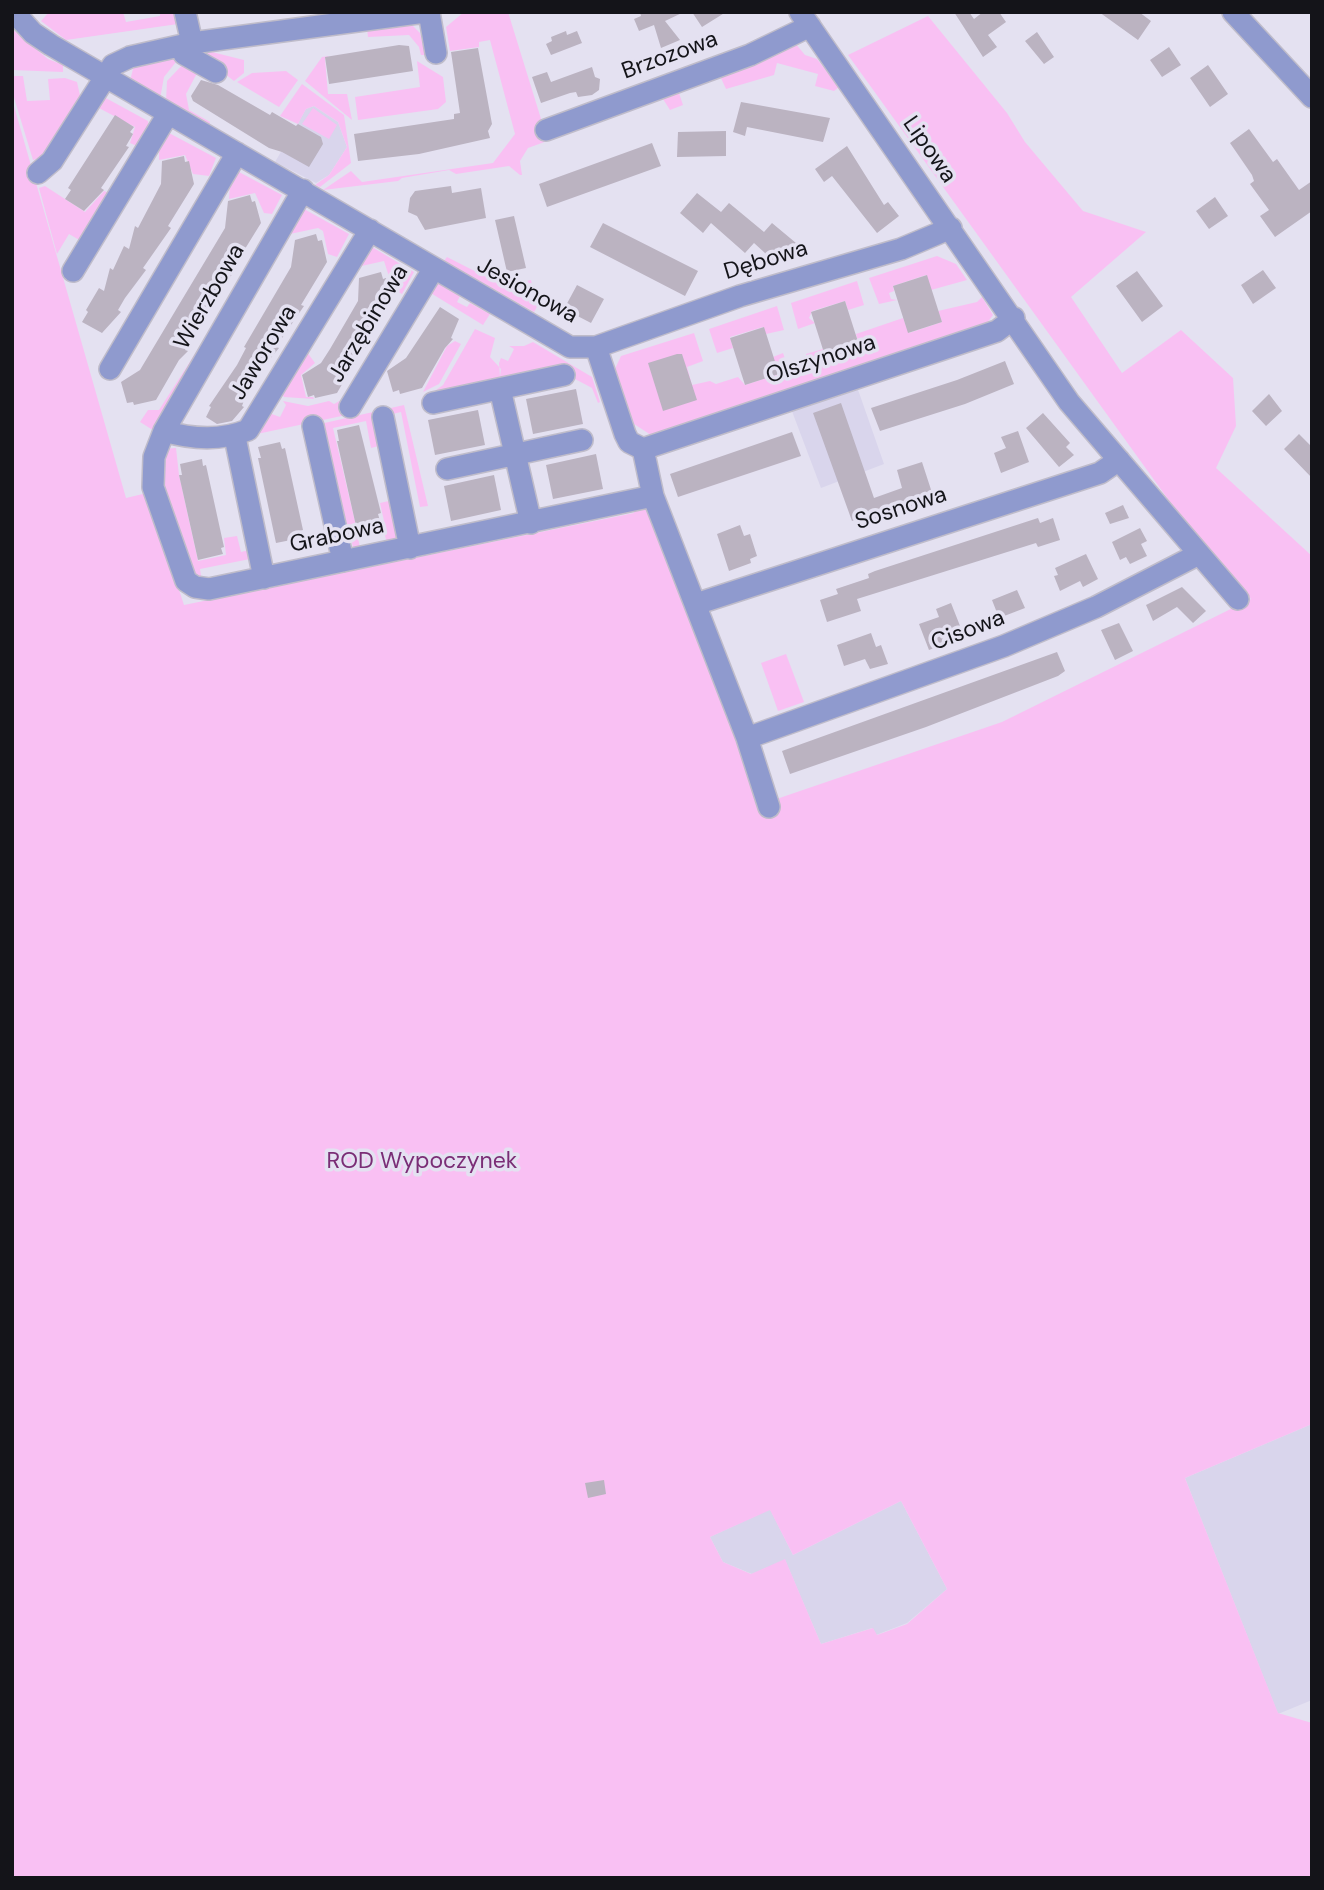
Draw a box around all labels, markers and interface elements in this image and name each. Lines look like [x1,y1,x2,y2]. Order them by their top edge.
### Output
street label: Brzozowa [618,26,722,86]
street label: Lipowa [896,111,962,189]
street label: Dębowa [721,235,811,287]
street label: Wierzbowa [169,239,251,355]
street label: Jesionowa [472,252,582,330]
street label: Jarzębinowa [323,260,415,388]
street label: Jaworowa [225,301,303,405]
street label: Olszynowa [763,329,879,391]
street label: Sosnowa [852,481,950,537]
street label: Grabowa [287,513,387,559]
street label: Cisowa [927,604,1009,658]
park label: ROD Wypoczynek [327,1148,517,1176]

